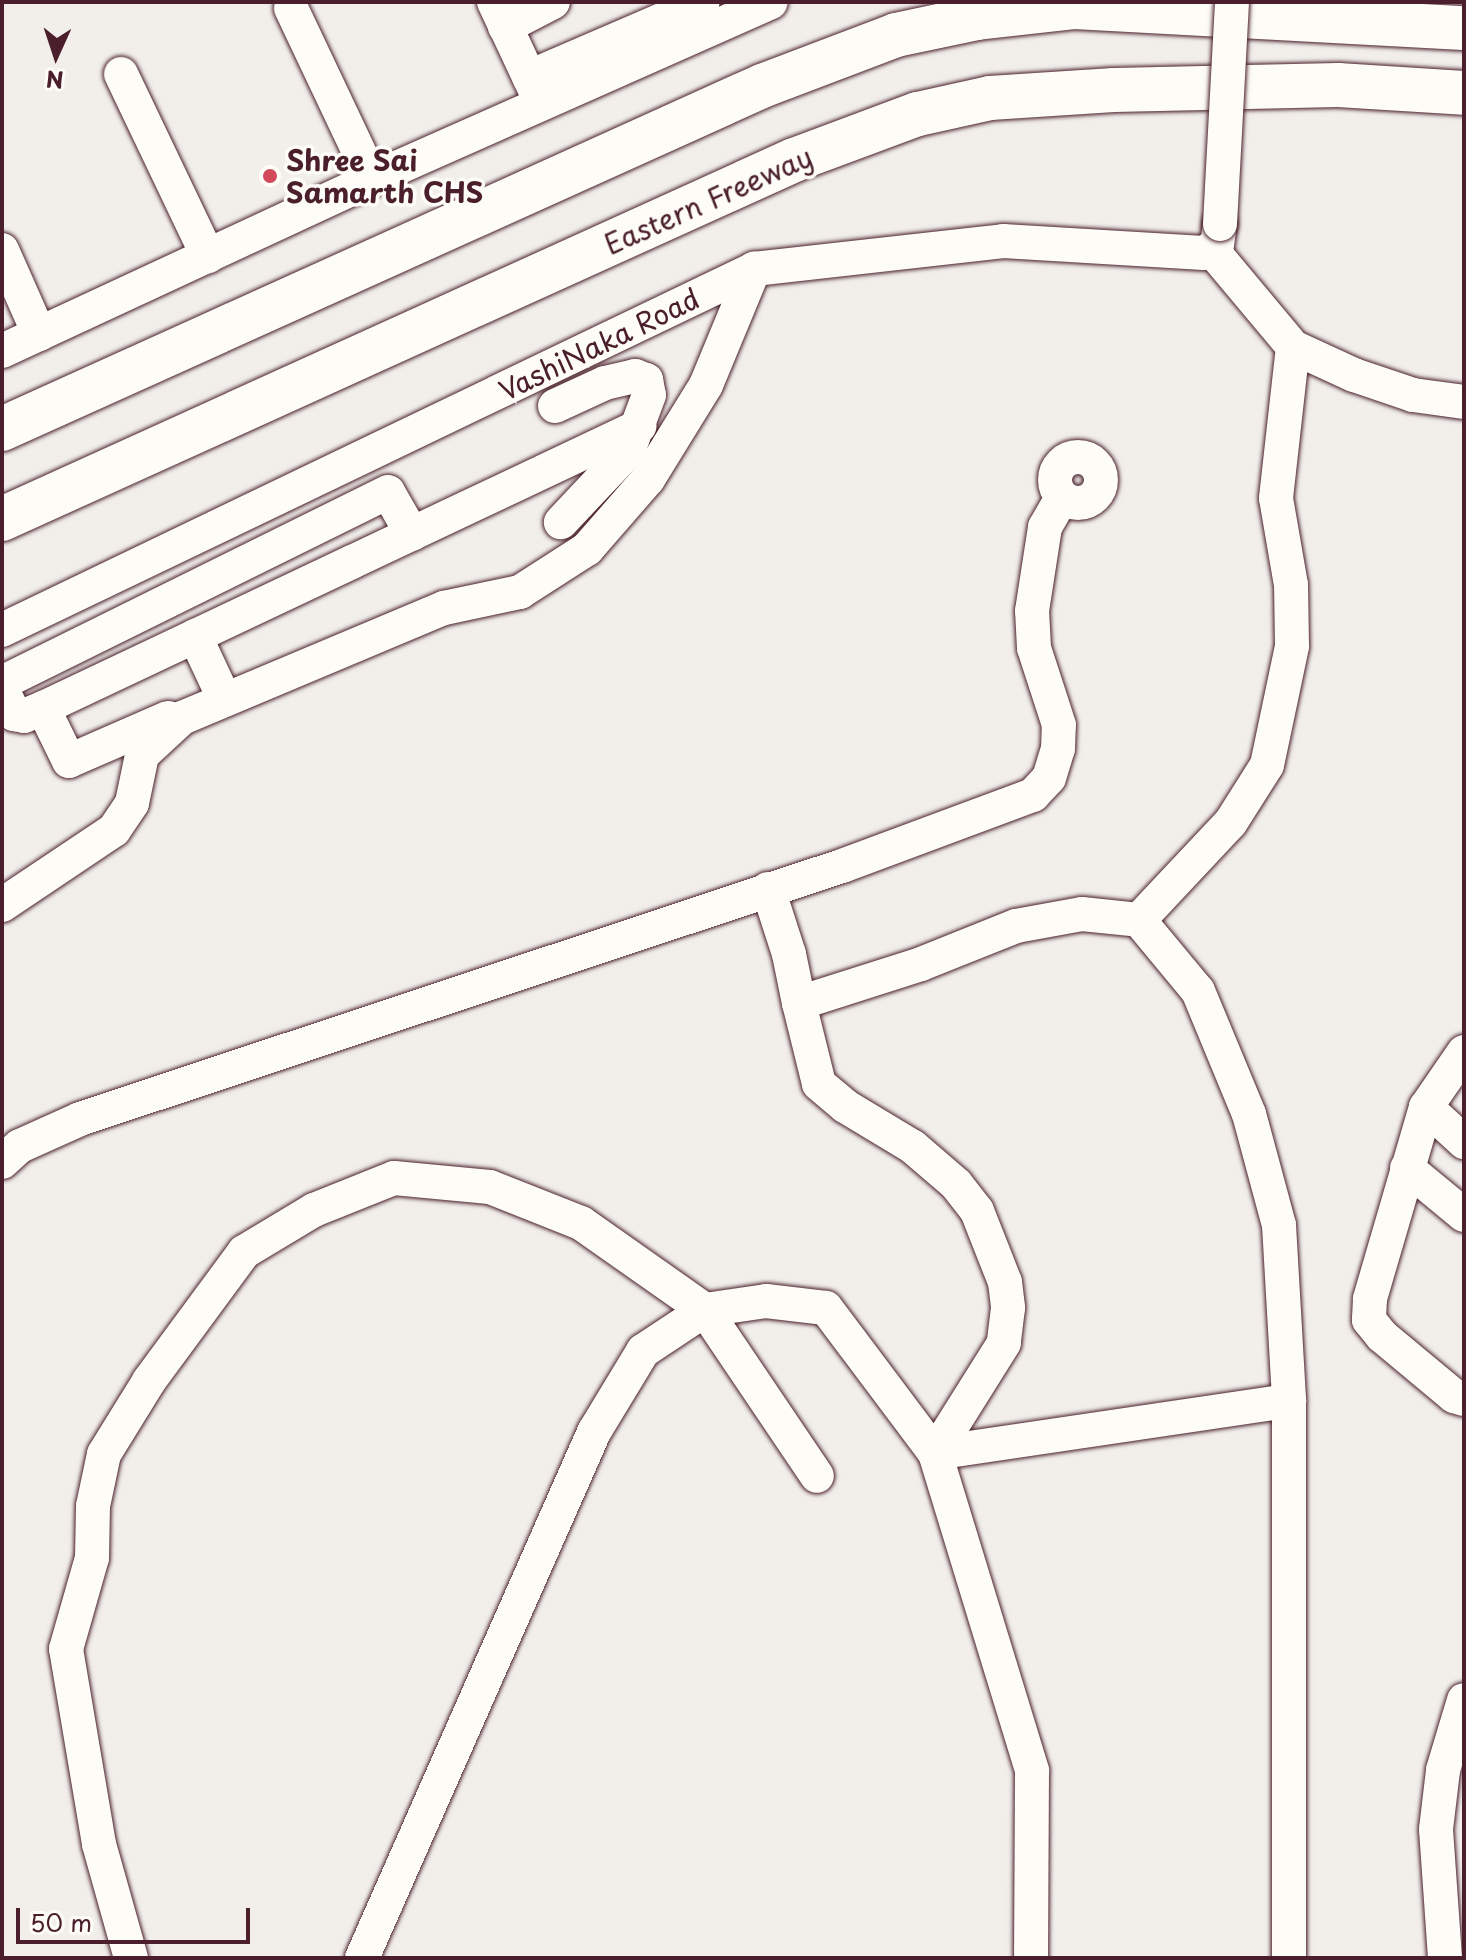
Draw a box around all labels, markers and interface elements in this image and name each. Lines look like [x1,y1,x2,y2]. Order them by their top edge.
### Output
north arrow [16,16,96,96]
text: N [45,64,64,97]
street label: Eastern Freeway [598,139,818,261]
place label: Shree Sai Samarth CHS [286,143,484,209]
marker: Shree Sai Samarth CHS [261,167,279,185]
street label: VashiNaka Road [492,281,706,407]
scale bar [20,1892,254,1942]
text: 50 m [30,1904,92,1940]

